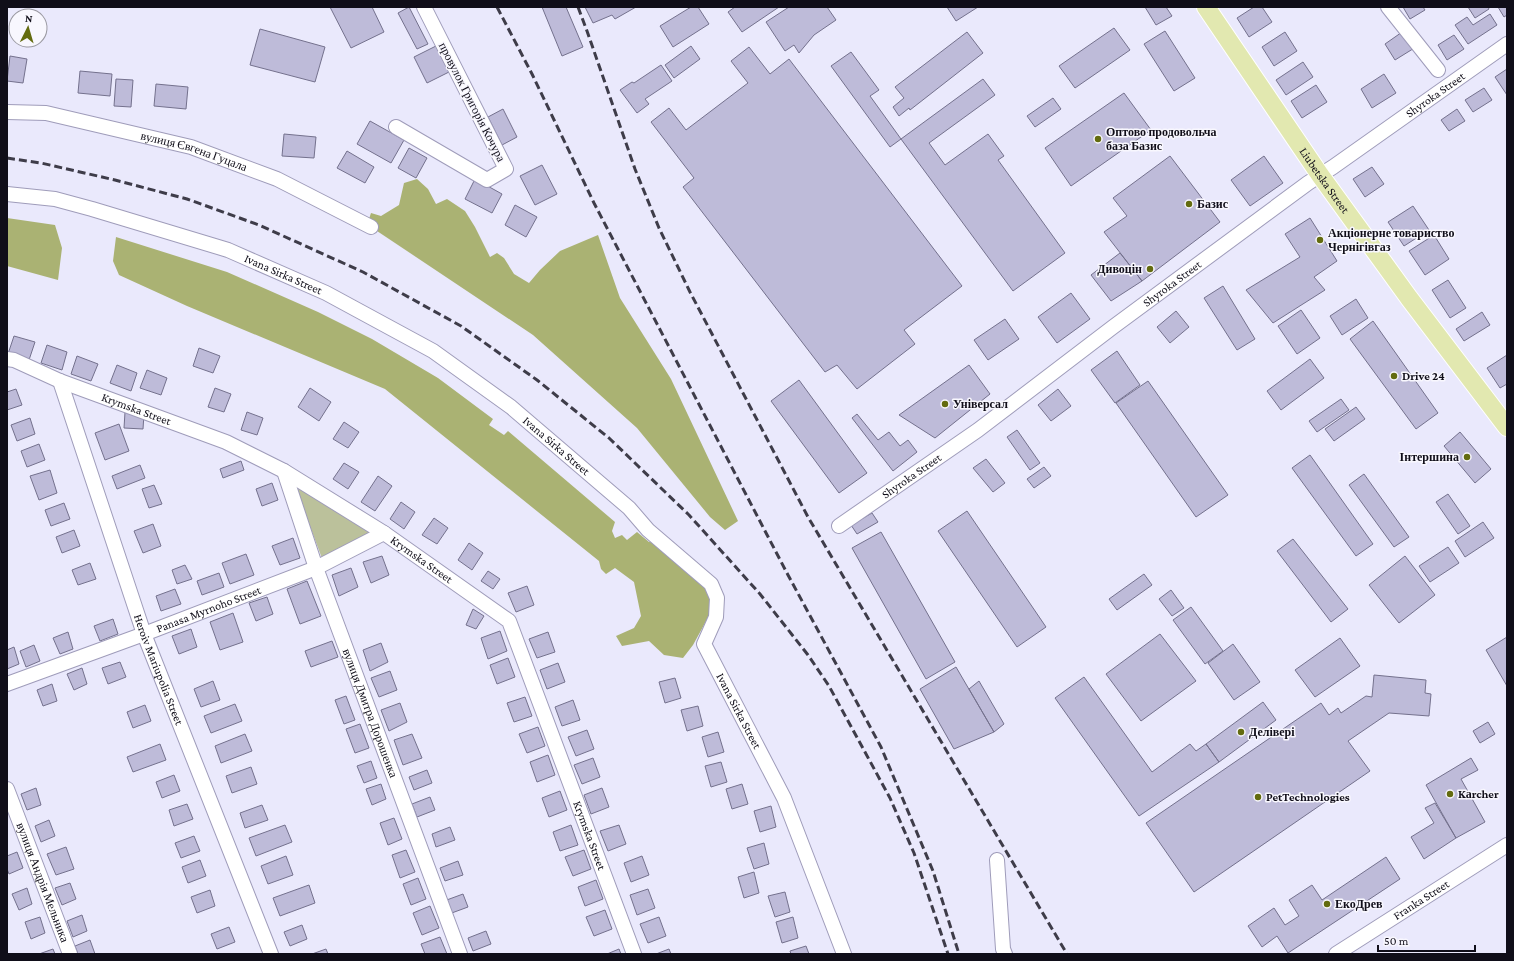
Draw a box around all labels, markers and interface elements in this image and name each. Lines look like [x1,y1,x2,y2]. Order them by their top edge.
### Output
north arrow [8,8,48,48]
text: N [25,12,34,24]
street label: провулок Григорія Кочура [436,40,509,165]
street label: Shyroka Street [1403,68,1468,120]
place label: Оптово продовольча база Базис [1106,125,1217,153]
street label: вулиця Євгена Гуцала [139,128,250,175]
marker: Оптово продовольча база Базис [1093,134,1103,144]
street label: Liubetska Street [1296,145,1353,217]
place label: Базис [1197,197,1229,211]
marker: Базис [1184,199,1194,209]
place label: Акціонерне товариство Чернігівгаз [1328,226,1454,254]
marker: Акціонерне товариство Чернігівгаз [1315,235,1325,245]
street label: Ivana Sirka Street [242,251,325,298]
street label: Shyroka Street [1140,257,1205,310]
place label: Дивоцін [1097,262,1142,276]
marker: Дивоцін [1145,264,1155,274]
place label: Drive 24 [1402,369,1445,383]
marker: Drive 24 [1389,371,1399,381]
street label: Krymska Street [100,390,174,429]
place label: Універсал [953,397,1008,411]
marker: Універсал [940,399,950,409]
street label: Ivana Sirka Street [520,413,593,479]
street label: Shyroka Street [879,450,945,501]
place label: Інтершина [1400,450,1459,464]
marker: Інтершина [1462,452,1472,462]
street label: Krymska Street [388,533,456,587]
street label: Panasa Myrnoho Street [154,582,264,636]
street label: Heroiv Mariupolia Street [131,612,187,728]
street label: вулиця Дмитра Дорошенка [340,647,401,780]
street label: Ivana Sirka Street [713,671,765,752]
place label: Делівері [1249,725,1295,739]
marker: Делівері [1236,727,1246,737]
place label: Kаrcher [1458,787,1499,801]
marker: Kаrcher [1445,789,1455,799]
place label: PetTechnologies [1266,790,1350,804]
marker: PetTechnologies [1253,792,1263,802]
street label: Krymska Street [570,799,609,873]
street label: вулиця Андрія Мельника [14,821,72,945]
street label: Franka Street [1391,876,1453,923]
place label: ЕкоДрев [1335,897,1383,911]
marker: ЕкоДрев [1322,899,1332,909]
scale bar [1378,927,1475,953]
text: 50 m [1384,934,1409,948]

